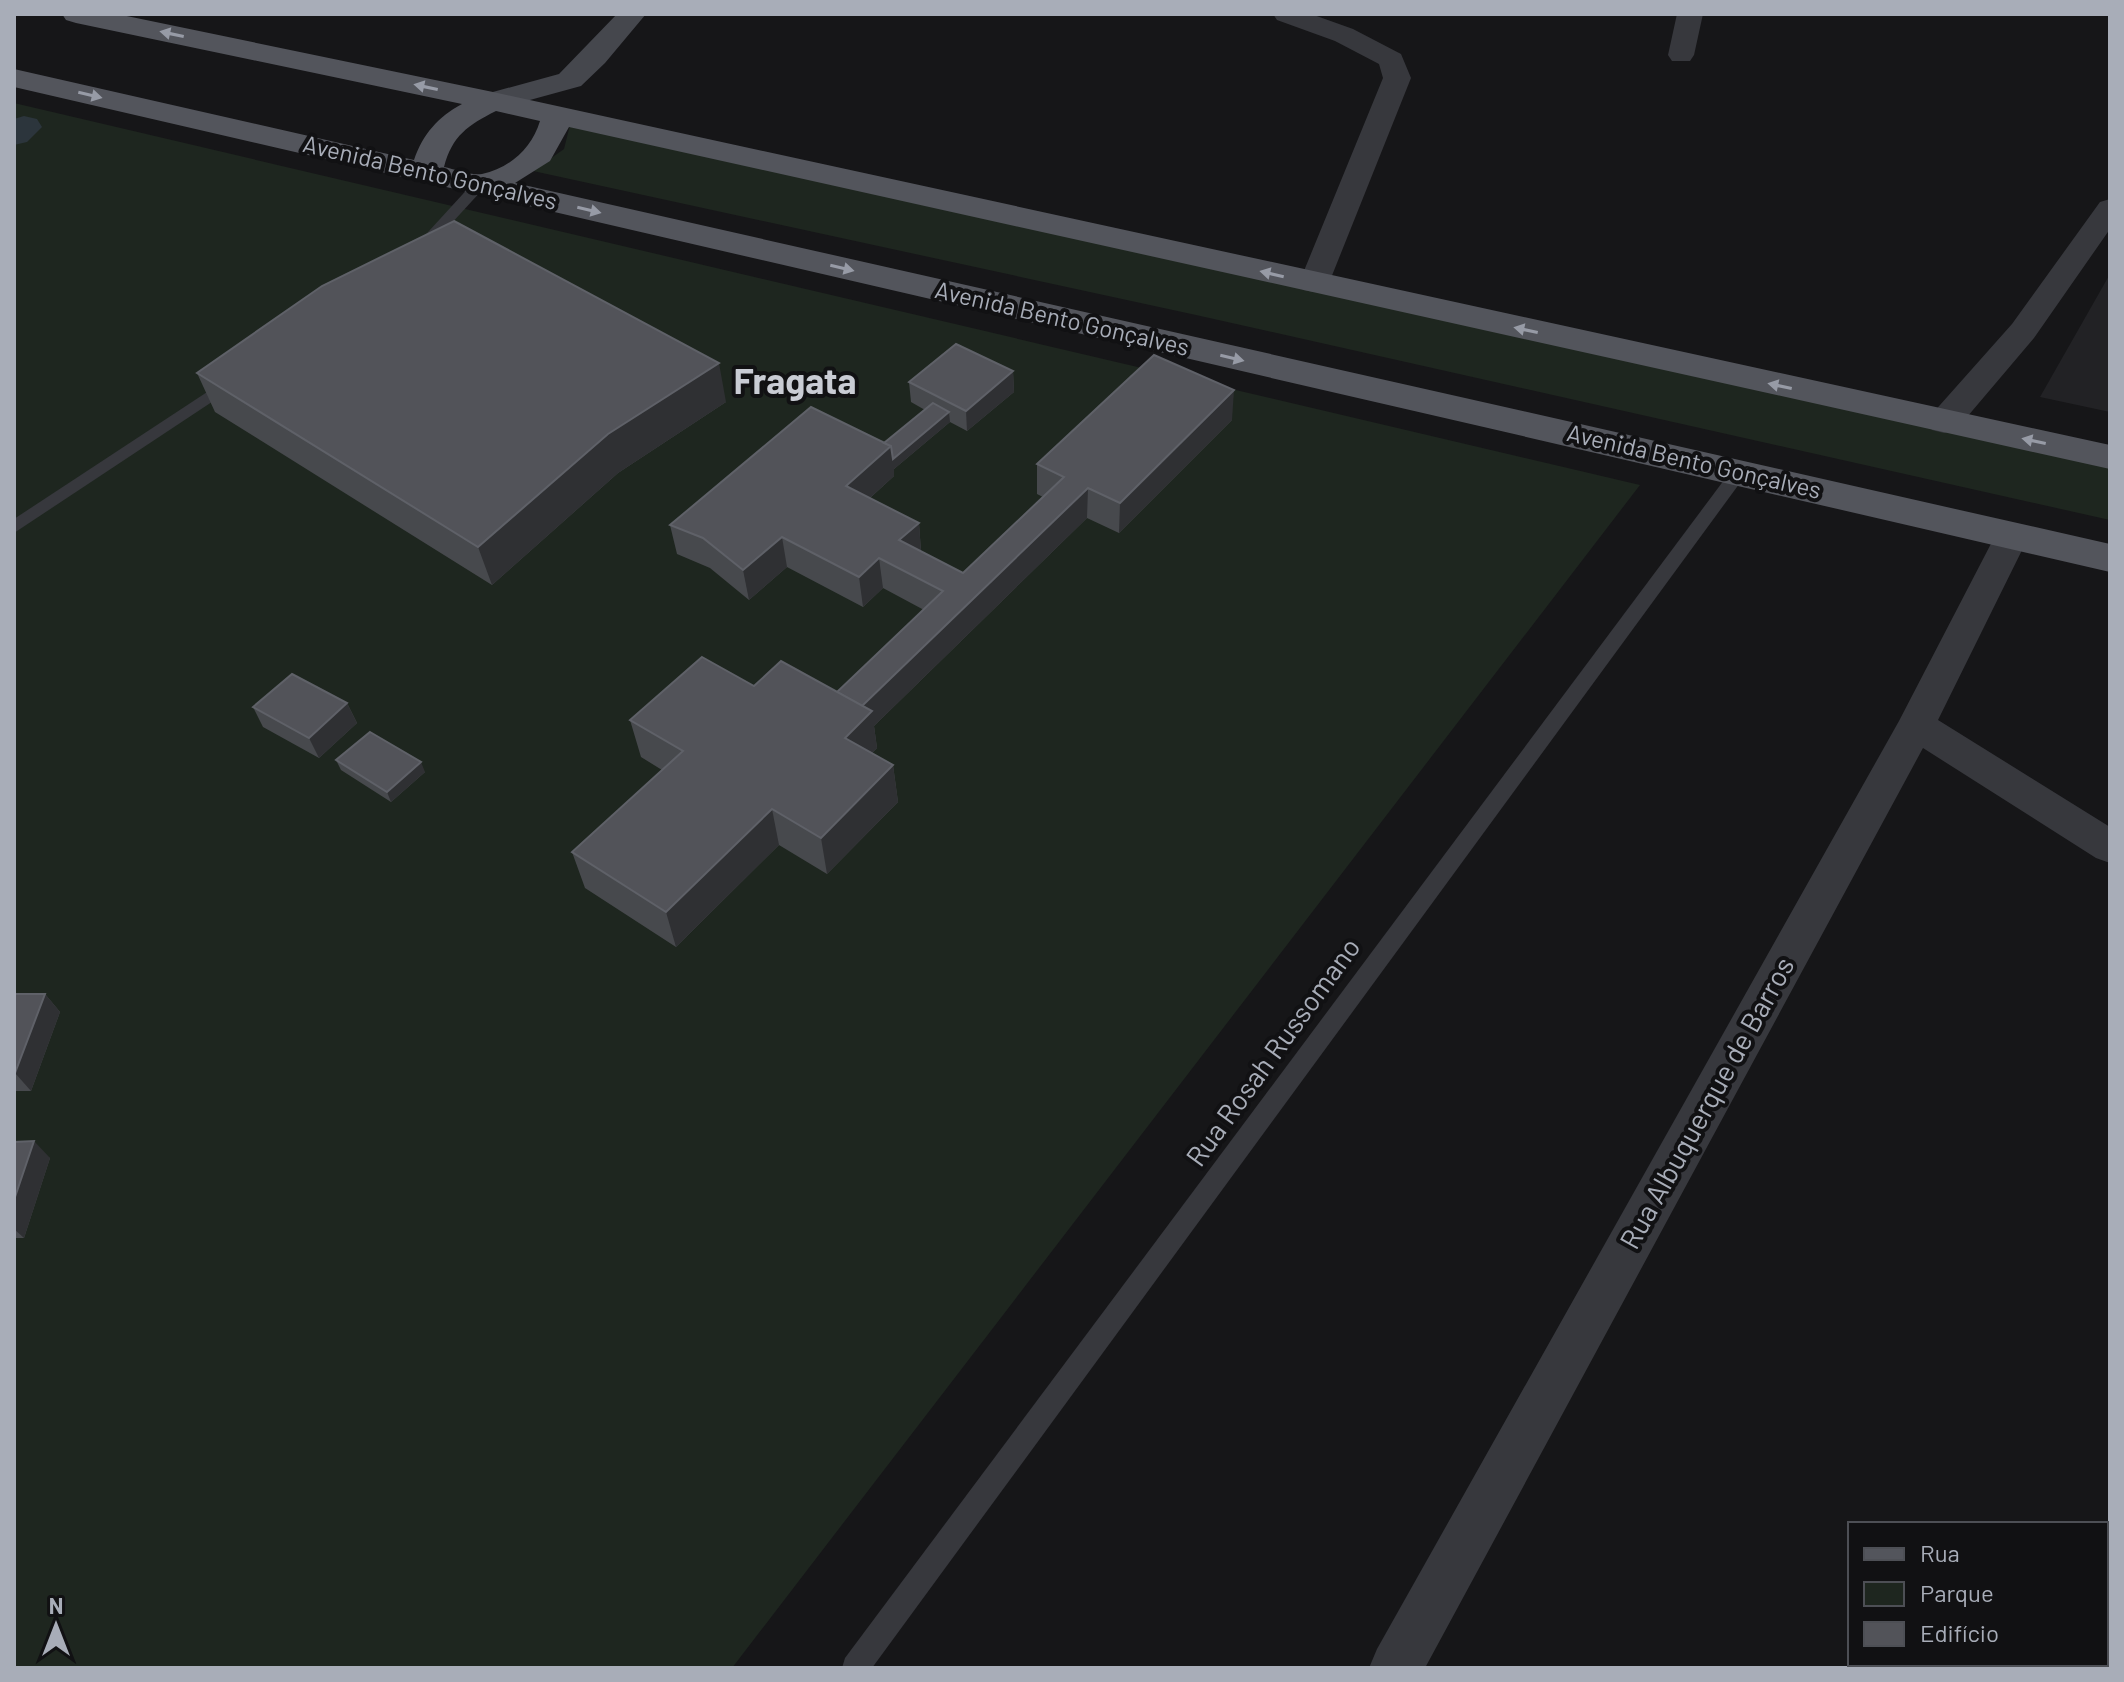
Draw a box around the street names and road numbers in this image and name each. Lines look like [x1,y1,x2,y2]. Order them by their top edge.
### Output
street label: Avenida Bento Gonçalves [300,128,560,215]
street label: Avenida Bento Gonçalves [932,274,1192,361]
street label: Avenida Bento Gonçalves [1564,417,1824,504]
street label: Rua Rosah Russomano [1178,930,1367,1172]
street label: Rua Albuquerque de Barros [1612,951,1801,1254]

